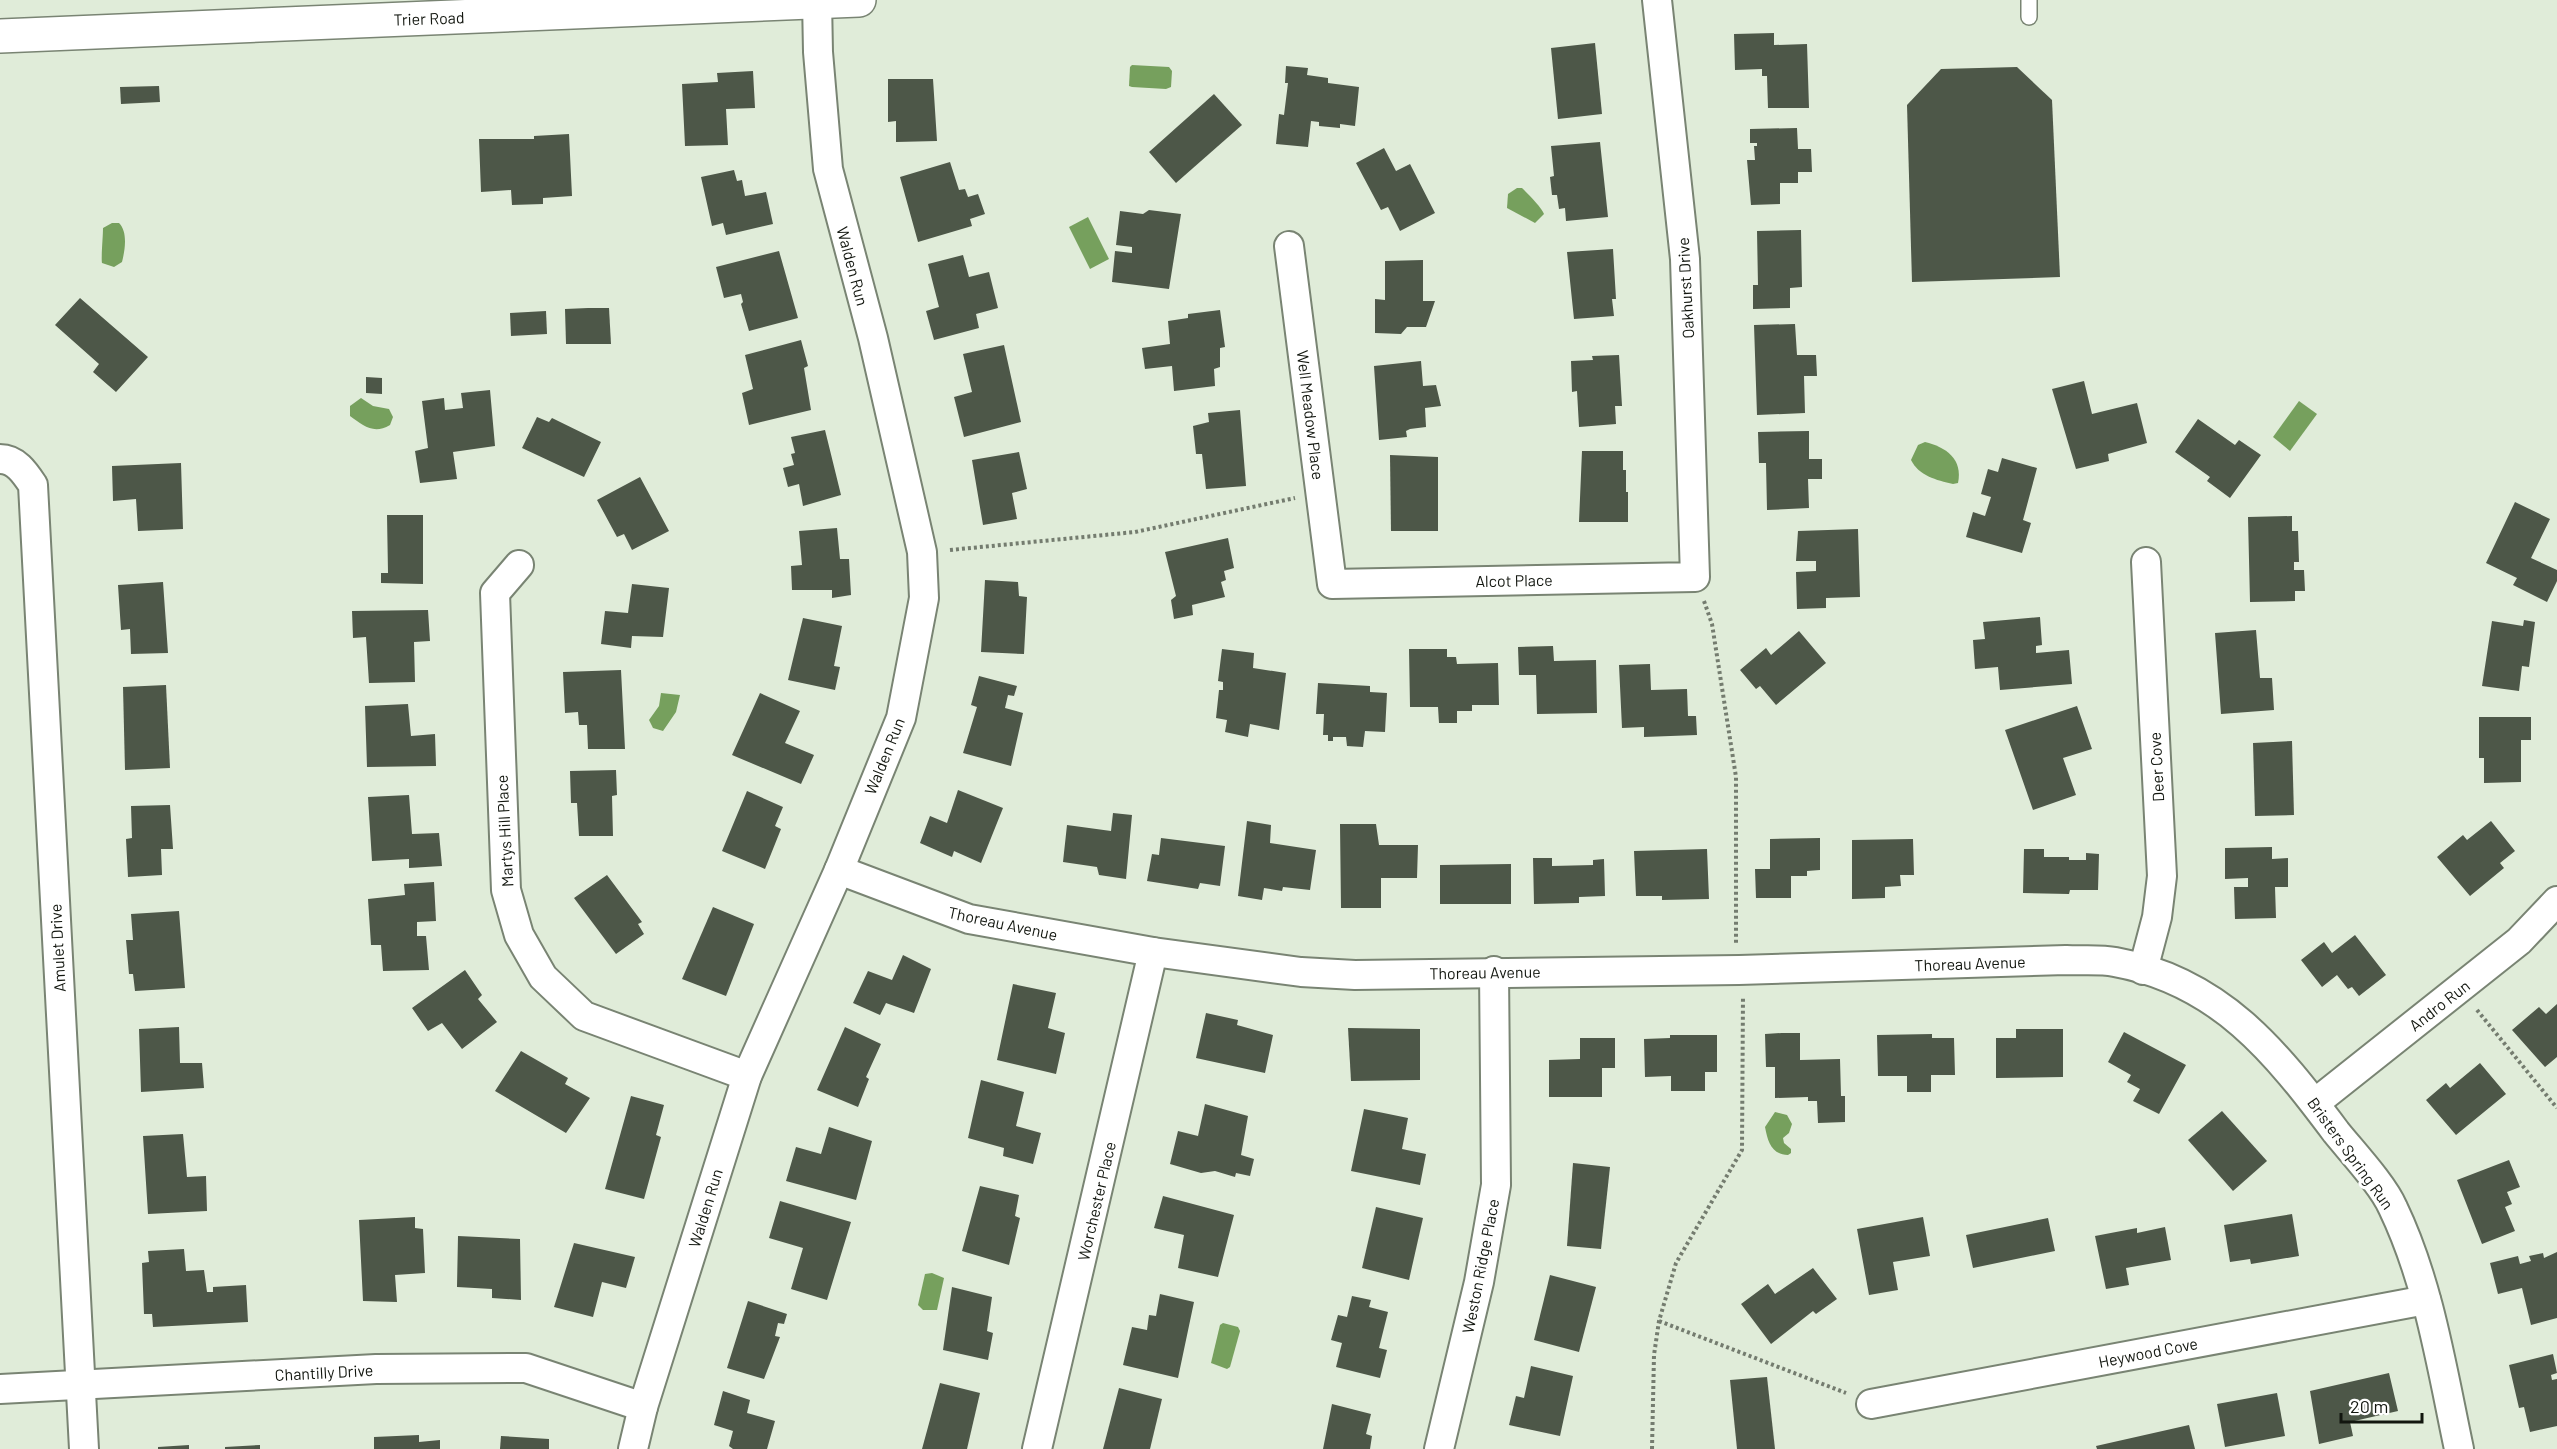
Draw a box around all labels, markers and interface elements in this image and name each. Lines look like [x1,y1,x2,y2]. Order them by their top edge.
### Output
street label: Trier Road [393,7,465,29]
street label: Walden Run [833,224,873,308]
street label: Oakhurst Drive [1673,237,1697,339]
street label: Well Meadow Place [1294,349,1328,481]
street label: Alcot Place [1475,570,1553,590]
street label: Walden Run [860,715,908,797]
street label: Deer Cove [2145,732,2167,802]
street label: Martys Hill Place [492,774,516,888]
street label: Thoreau Avenue [947,902,1059,944]
street label: Amulet Drive [45,903,69,993]
street label: Thoreau Avenue [1914,952,2026,974]
street label: Thoreau Avenue [1429,962,1541,982]
street label: Andro Run [2405,975,2473,1035]
street label: Bristers Spring Run [2304,1093,2398,1213]
street label: Worchester Place [1073,1139,1119,1263]
street label: Walden Run [684,1166,726,1250]
street label: Weston Ridge Place [1458,1197,1502,1335]
street label: Heywood Cove [2097,1333,2199,1371]
street label: Chantilly Drive [274,1360,374,1384]
scale bar [2341,1386,2422,1424]
text: 20 m [2350,1395,2388,1417]

